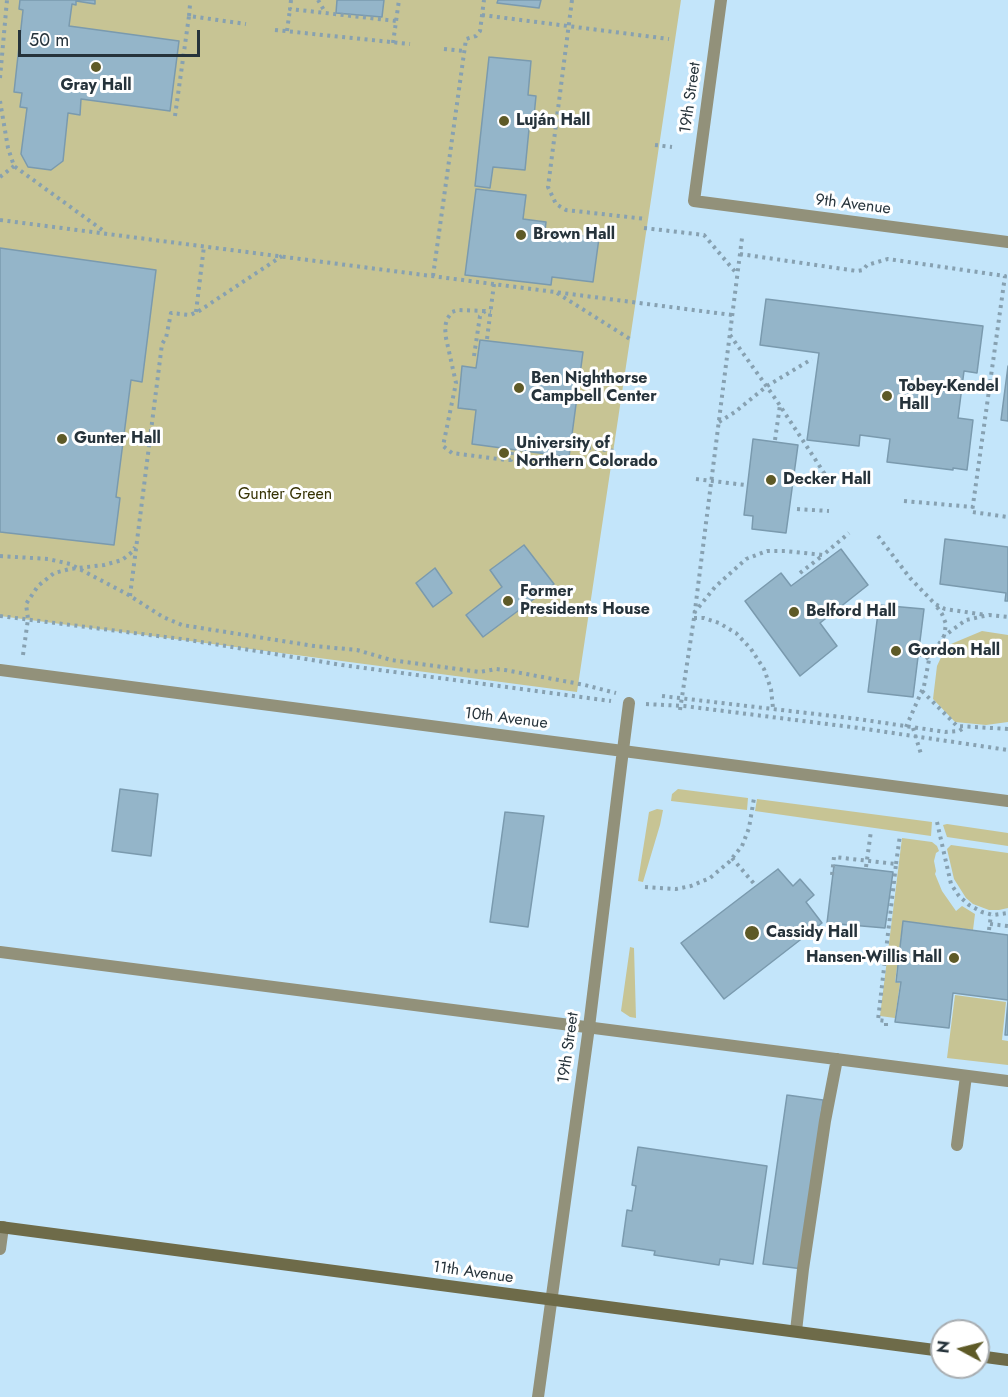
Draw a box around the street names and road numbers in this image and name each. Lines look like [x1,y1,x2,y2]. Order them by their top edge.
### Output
street label: 19th Street [677,61,705,135]
street label: 9th Avenue [814,191,892,219]
street label: 10th Avenue [463,704,549,734]
street label: 19th Street [555,1011,583,1085]
street label: 11th Avenue [431,1258,515,1288]

